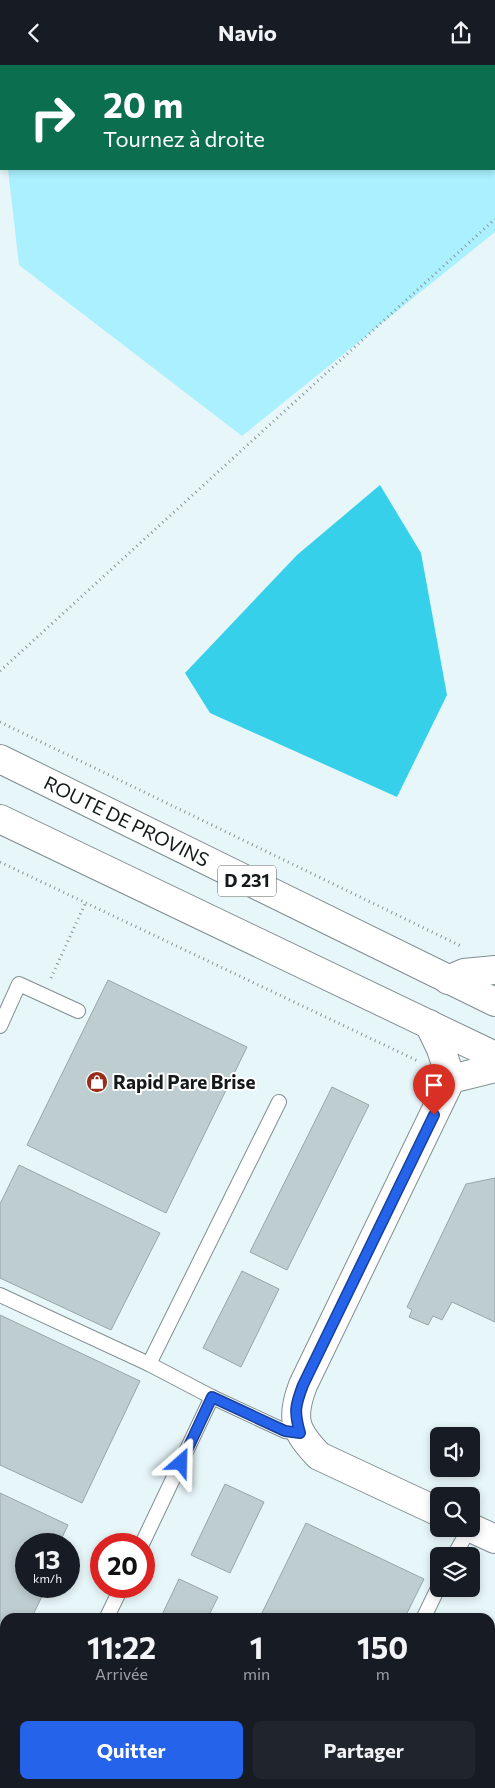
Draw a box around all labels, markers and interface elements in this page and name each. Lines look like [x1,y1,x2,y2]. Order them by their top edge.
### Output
icon: back [20,19,48,47]
text: Navio [218,19,277,46]
icon: share [447,19,475,47]
text: 20 m [103,82,183,125]
icon: right [20,85,85,150]
text: Tournez à droite [103,125,265,152]
street label: ROUTE DE PROVINS [40,770,213,871]
road number: D 231 [218,865,276,896]
pin [413,1064,455,1115]
shop icon: Rapid Pare Brise [85,1070,109,1094]
place label: Rapid Pare Brise [113,1070,255,1093]
icon: arrive [420,1071,448,1099]
map controls [430,1427,480,1597]
button: sound [430,1427,480,1477]
position arrow [154,1436,206,1488]
button: search [430,1487,480,1537]
speed limit sign: 20 [90,1533,155,1598]
text: 13 [35,1544,60,1574]
button: layers [430,1547,480,1597]
text: km/h [33,1571,62,1585]
text: 11:22 [87,1628,156,1665]
text: 1 [250,1628,263,1665]
text: 150 [357,1628,408,1665]
text: Arrivée [95,1664,148,1683]
text: min [243,1664,270,1683]
text: m [376,1664,390,1683]
button: Quitter [20,1721,243,1779]
button: Partager [253,1721,475,1779]

